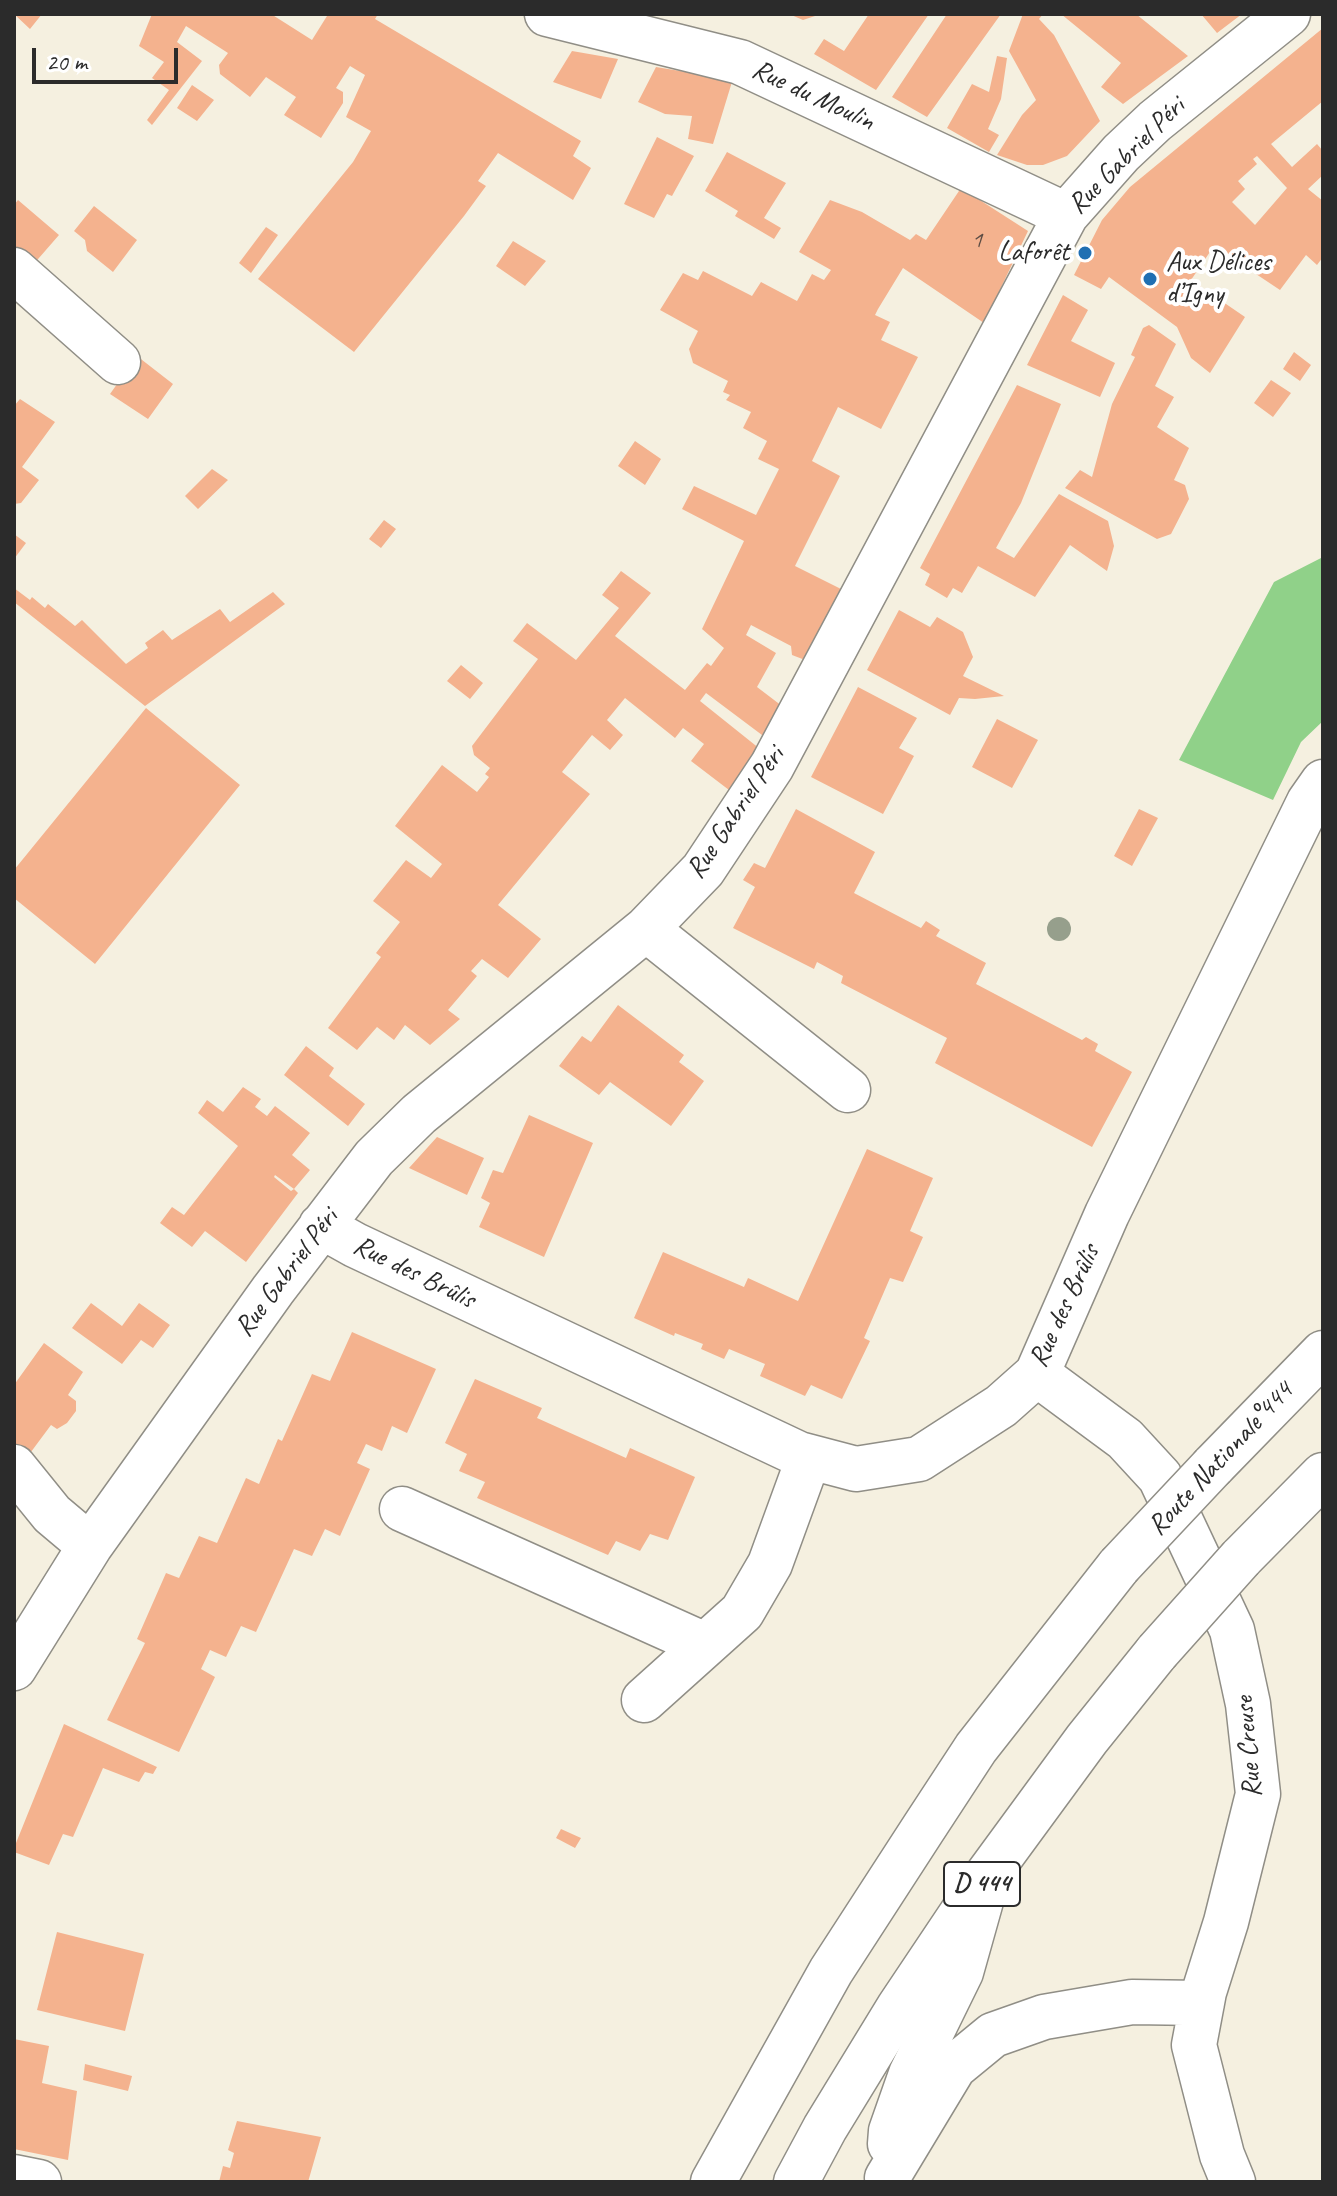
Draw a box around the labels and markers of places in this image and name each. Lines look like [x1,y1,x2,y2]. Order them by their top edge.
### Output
place label: Laforêt [998,236,1069,270]
marker: Laforêt [1076,244,1094,262]
place label: Aux Délices d’Igny [1166,246,1271,312]
marker: Aux Délices d’Igny [1141,270,1159,288]

